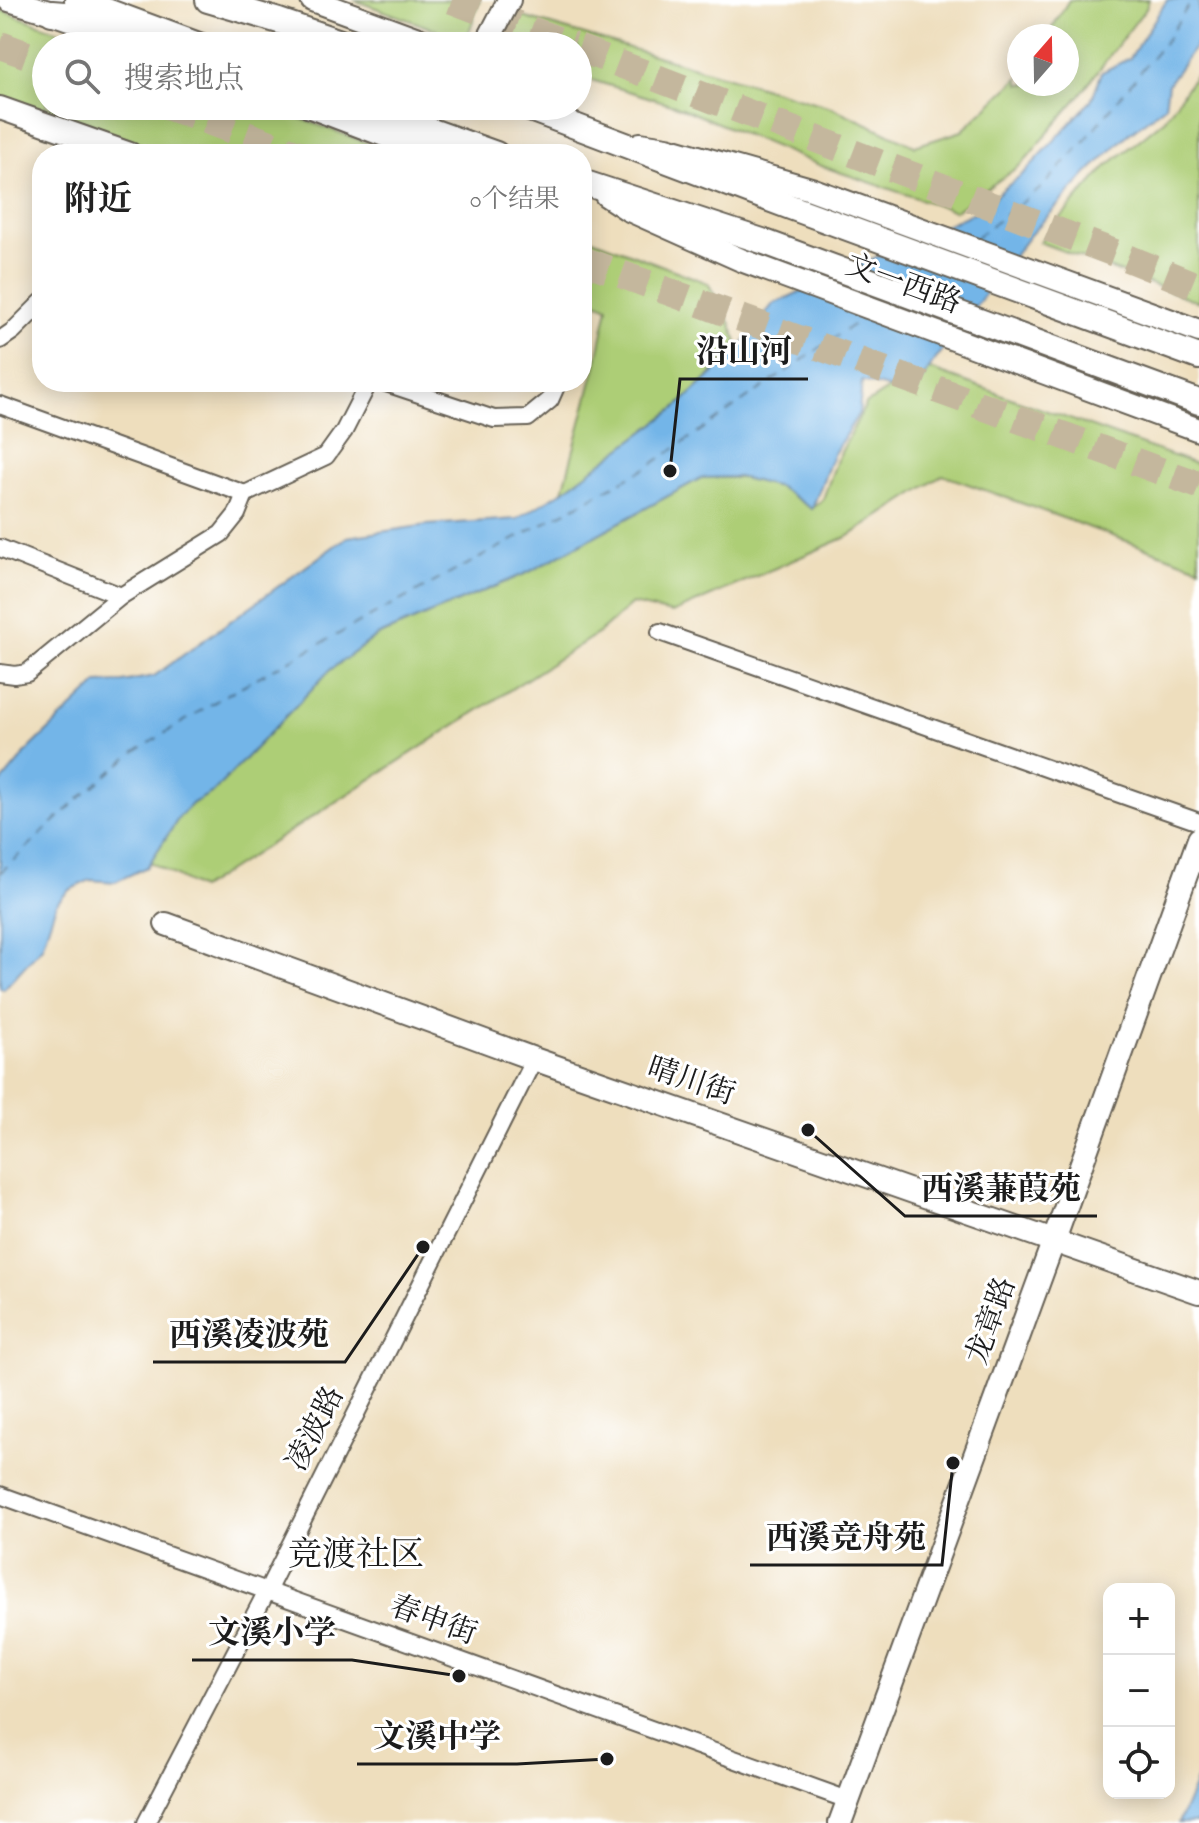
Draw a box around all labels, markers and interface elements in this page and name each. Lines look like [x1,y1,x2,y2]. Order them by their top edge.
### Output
north arrow [1007,24,1079,96]
search box [32,32,592,120]
icon: search [60,54,104,98]
text: 搜索地点 [124,61,244,99]
text: 附近 [64,179,132,222]
text: 0个结果 [469,183,560,216]
street label: 文一西路 [840,247,966,323]
callout: 沿山河 [680,323,808,379]
text: 沿山河 [696,333,792,374]
street label: 晴川街 [642,1049,740,1115]
callout: 西溪蒹葭苑 [905,1160,1097,1216]
text: 西溪蒹葭苑 [921,1170,1081,1211]
street label: 龙章路 [959,1272,1025,1370]
callout: 西溪凌波苑 [153,1306,345,1362]
text: 西溪凌波苑 [169,1316,329,1357]
street label: 凌波路 [279,1380,353,1478]
callout: 西溪竞舟苑 [750,1509,942,1565]
text: 西溪竞舟苑 [766,1519,926,1560]
district label: 竞渡社区 [288,1534,424,1577]
map controls [1103,1583,1175,1799]
button: + [1103,1583,1175,1655]
street label: 春申街 [384,1588,482,1654]
callout: 文溪小学 [192,1604,352,1660]
text: 文溪小学 [208,1614,336,1655]
button: − [1103,1655,1175,1727]
callout: 文溪中学 [357,1708,517,1764]
text: 文溪中学 [373,1718,501,1759]
button: locate [1103,1727,1175,1799]

